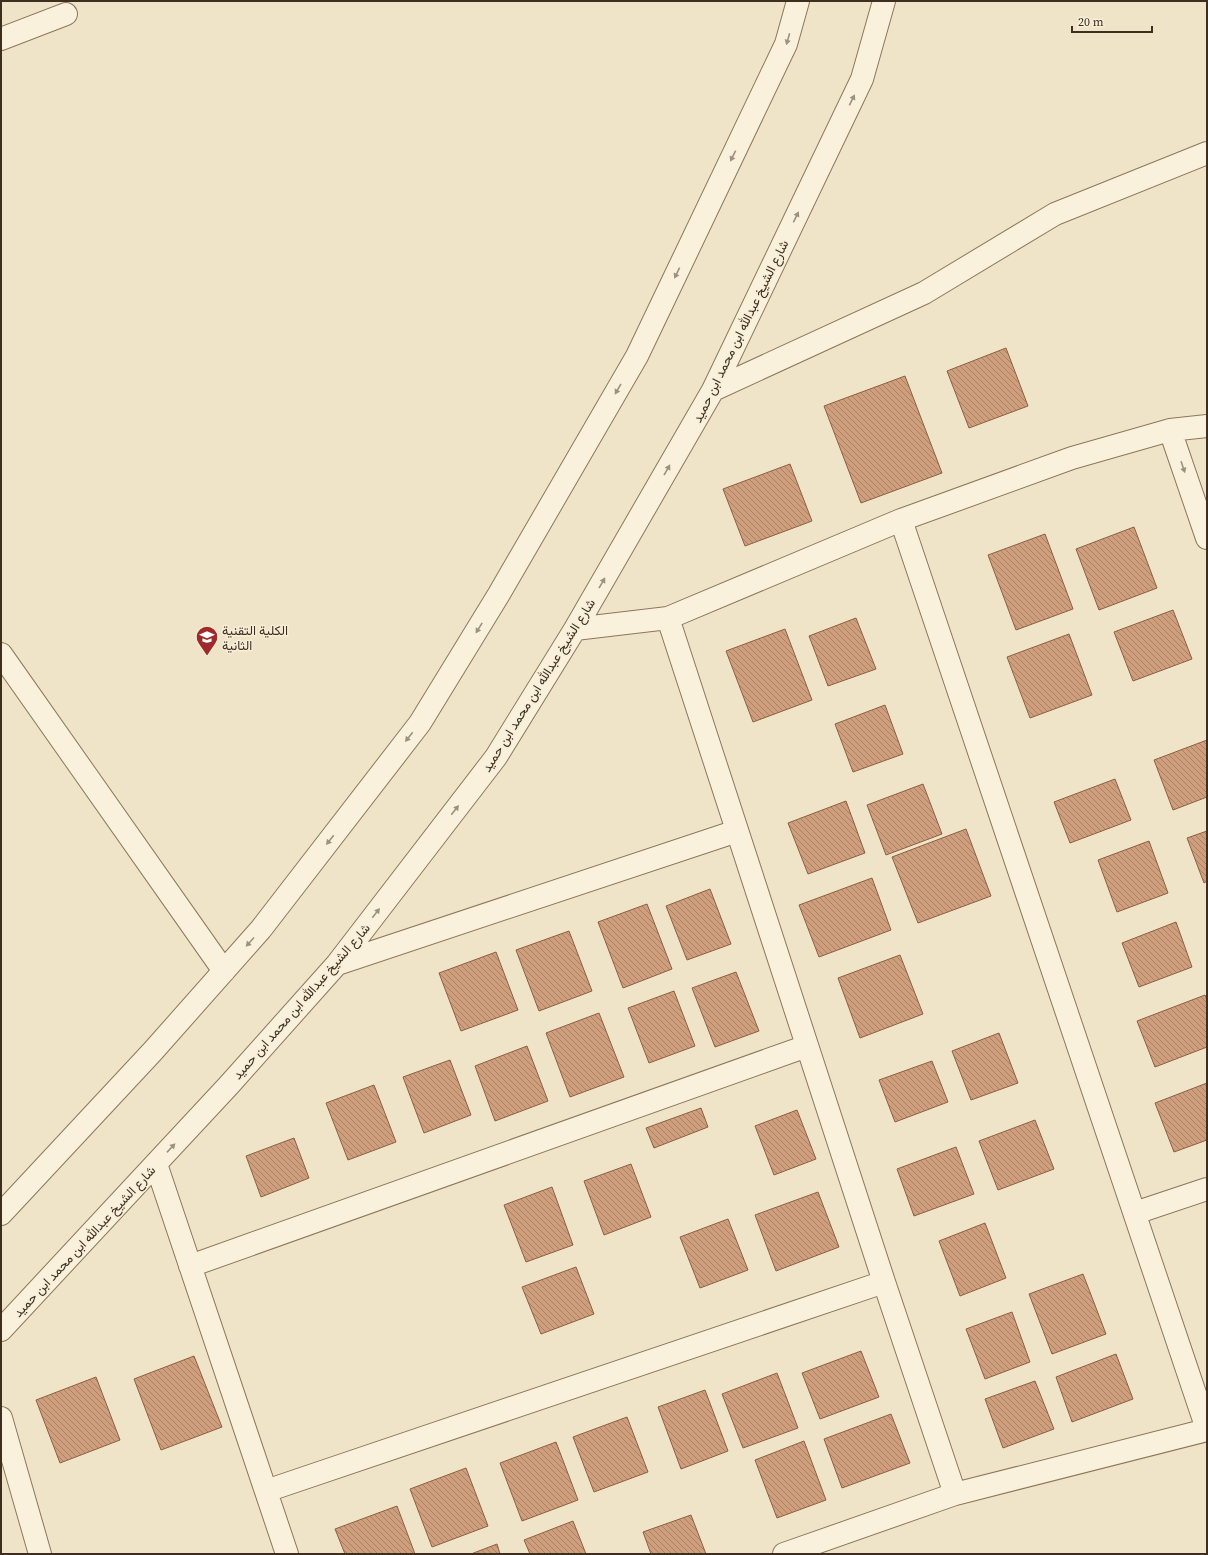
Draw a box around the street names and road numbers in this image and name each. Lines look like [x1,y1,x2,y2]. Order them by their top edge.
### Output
street label: شارع الشيخ عبدالله ابن محمد ابن حميد [689,237,793,426]
street label: شارع الشيخ عبدالله ابن محمد ابن حميد [478,595,600,776]
street label: شارع الشيخ عبدالله ابن محمد ابن حميد [229,920,375,1084]
street label: شارع الشيخ عبدالله ابن محمد ابن حميد [9,1162,160,1321]

